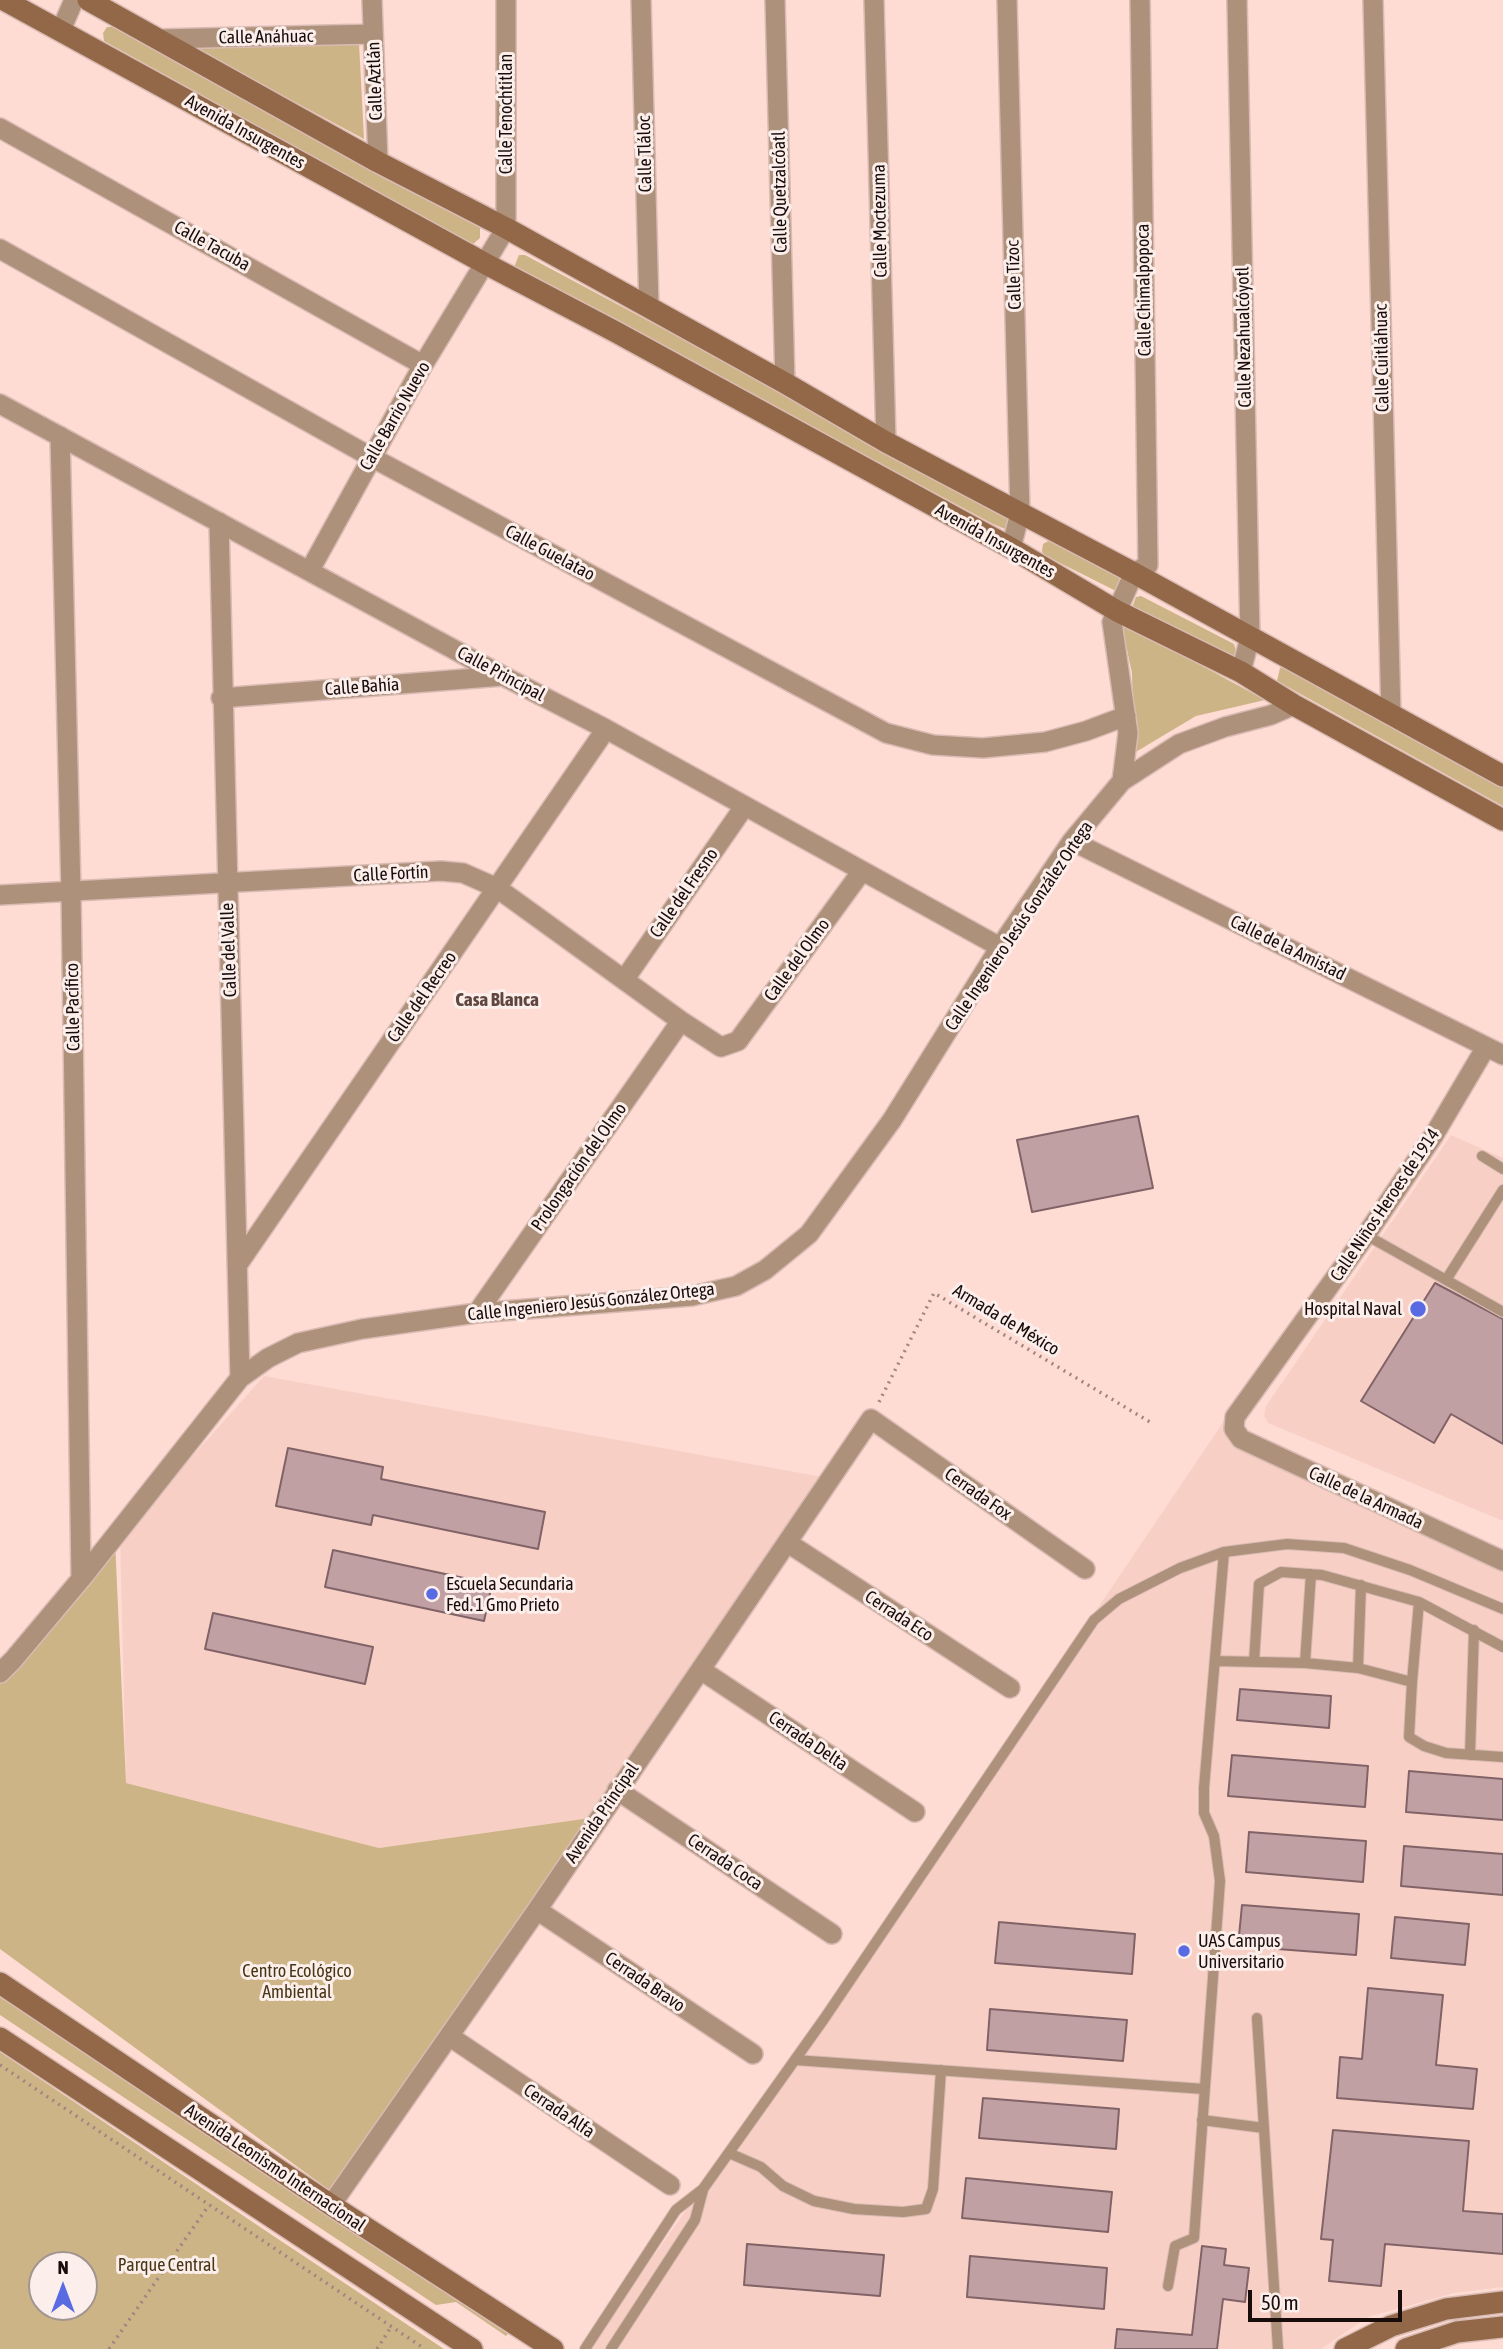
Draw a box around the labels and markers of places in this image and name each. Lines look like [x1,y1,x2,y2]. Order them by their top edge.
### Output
place label: Hospital Naval [1304,1298,1402,1320]
marker: Hospital Naval [1408,1299,1428,1319]
place label: Escuela Secundaria Fed. 1 Gmo Prieto [446,1573,574,1616]
marker: Escuela Secundaria Fed. 1 Gmo Prieto [424,1586,440,1602]
place label: UAS Campus Universitario [1198,1930,1284,1972]
marker: UAS Campus Universitario [1176,1943,1192,1959]

